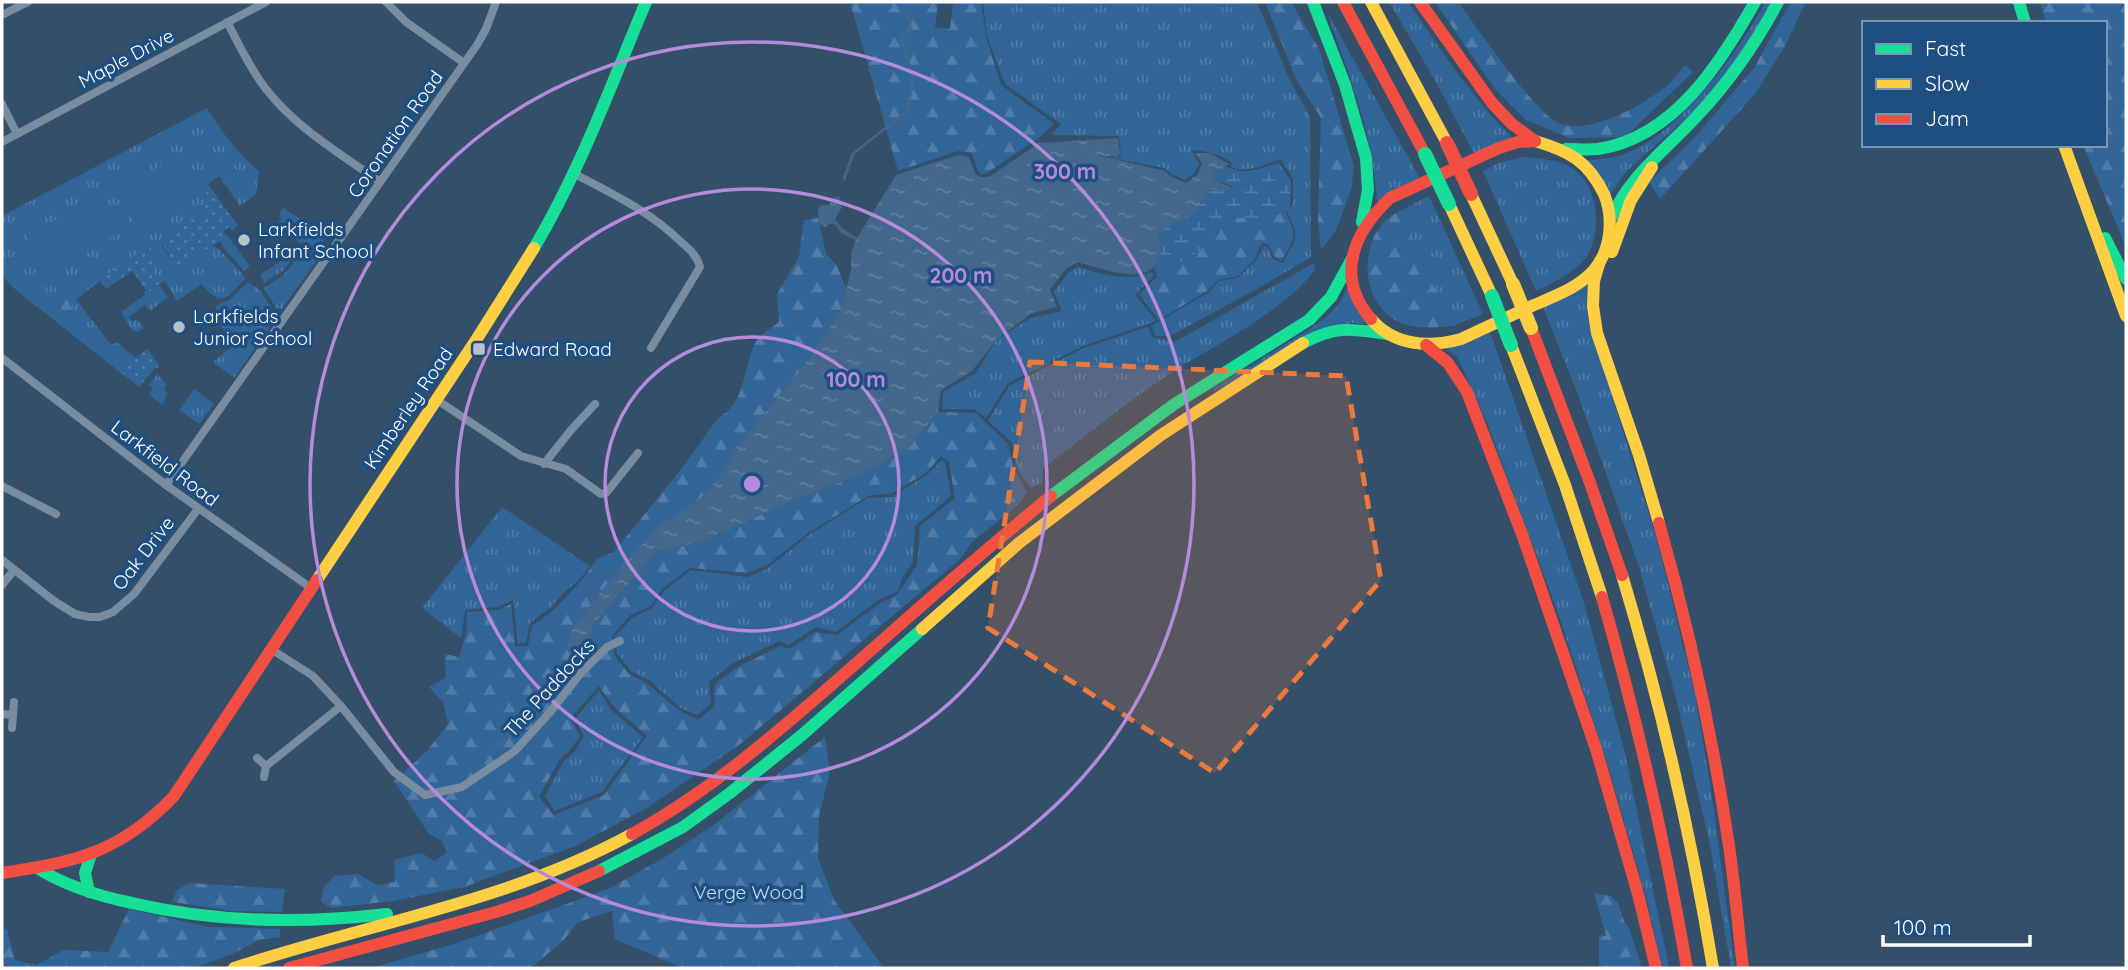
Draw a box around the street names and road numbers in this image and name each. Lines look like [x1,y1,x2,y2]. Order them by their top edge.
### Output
street label: Maple Drive [74,23,178,93]
street label: Coronation Road [342,66,448,202]
street label: Kimberley Road [358,343,458,473]
street label: Larkfield Road [106,415,224,511]
street label: Oak Drive [107,511,179,595]
street label: The Paddocks [499,634,600,742]

